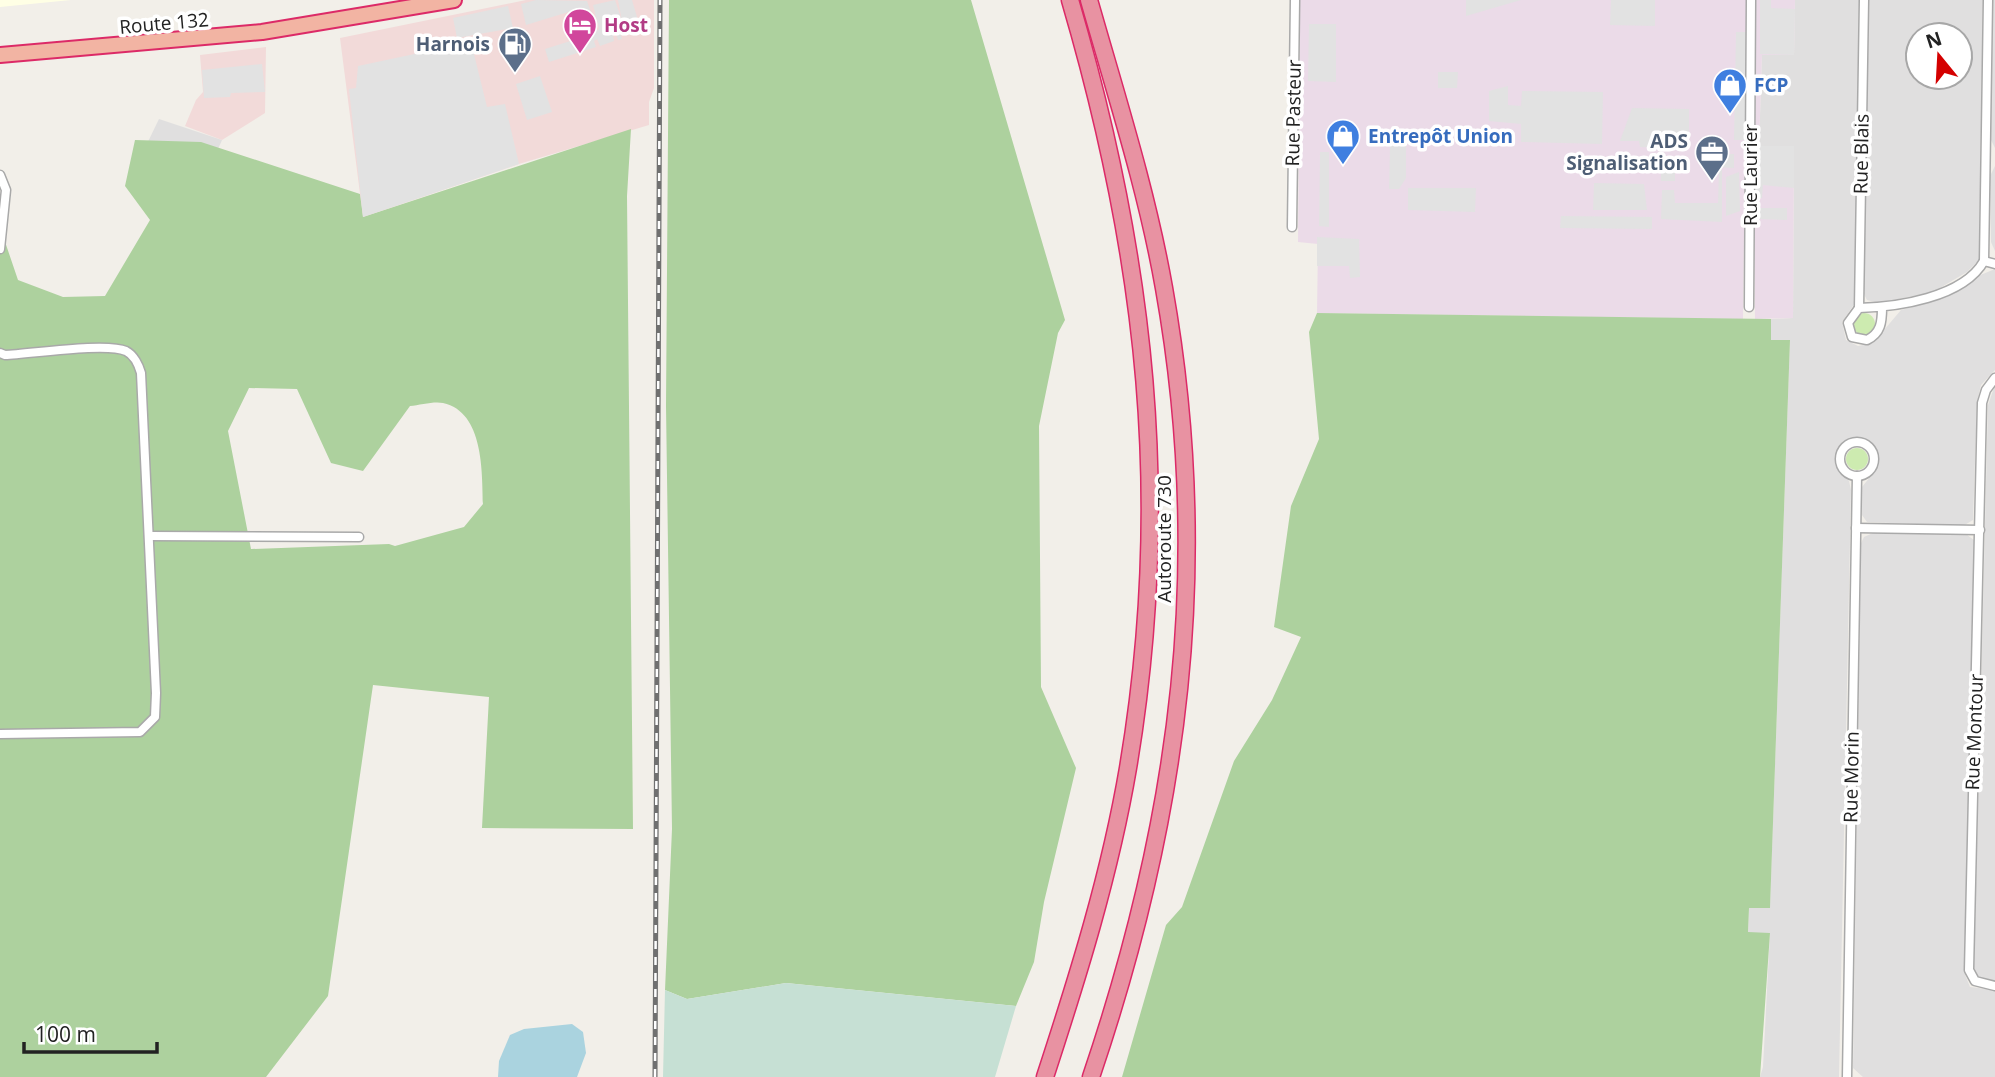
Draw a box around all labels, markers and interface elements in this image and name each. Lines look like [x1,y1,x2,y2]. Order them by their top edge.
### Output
street label: Route 132 [118,6,210,40]
hotel icon: Host [561,6,599,55]
place label: Host [604,12,648,38]
north arrow [1904,21,1974,91]
fuel station icon: Harnois [496,25,534,74]
text: N [1922,25,1945,55]
place label: Harnois [416,31,490,57]
street label: Rue Pasteur [1279,59,1307,167]
shop icon: FCP [1711,66,1749,115]
place label: FCP [1754,72,1789,98]
street label: Rue Blais [1847,114,1875,194]
shop icon: Entrepôt Union [1324,117,1362,166]
place label: Entrepôt Union [1368,123,1513,149]
street label: Rue Laurier [1737,124,1763,226]
place label: ADS Signalisation [1566,128,1688,176]
office icon: ADS Signalisation [1693,133,1731,182]
street label: Autoroute 730 [1151,475,1177,603]
street label: Rue Montour [1959,673,1989,791]
street label: Rue Morin [1837,731,1865,823]
scale bar [24,1010,158,1054]
text: 100 m [35,1020,96,1048]

